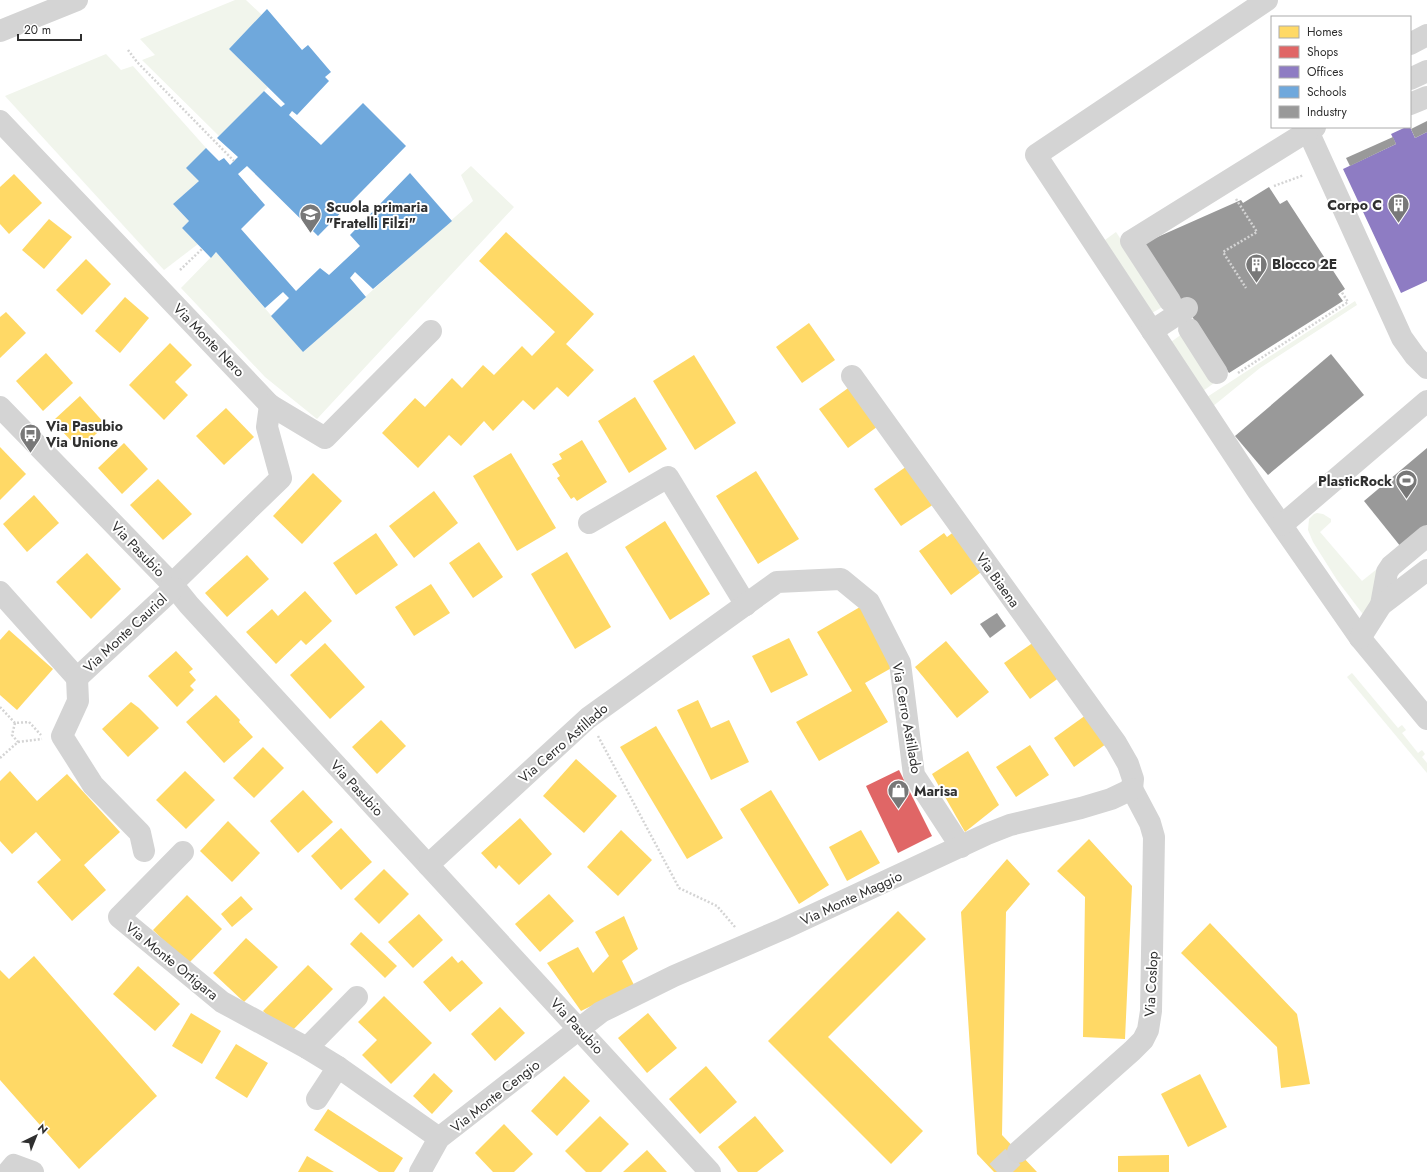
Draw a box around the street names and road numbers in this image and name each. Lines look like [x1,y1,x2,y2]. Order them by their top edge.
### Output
street label: Via Monte Nero [169,299,250,381]
street label: Via Pasubio [106,517,170,581]
street label: Via Biaena [971,549,1025,611]
street label: Via Monte Cauriol [79,589,171,677]
street label: Via Cerro Astillado [887,661,927,775]
street label: Via Cerro Astillado [514,698,612,787]
street label: Via Pasubio [326,756,388,821]
street label: Via Monte Maggio [797,865,905,930]
street label: Via Monte Ortigara [121,917,223,1005]
street label: Via Coslop [1139,951,1163,1017]
street label: Via Pasubio [546,994,608,1059]
street label: Via Monte Cengio [446,1055,544,1137]

